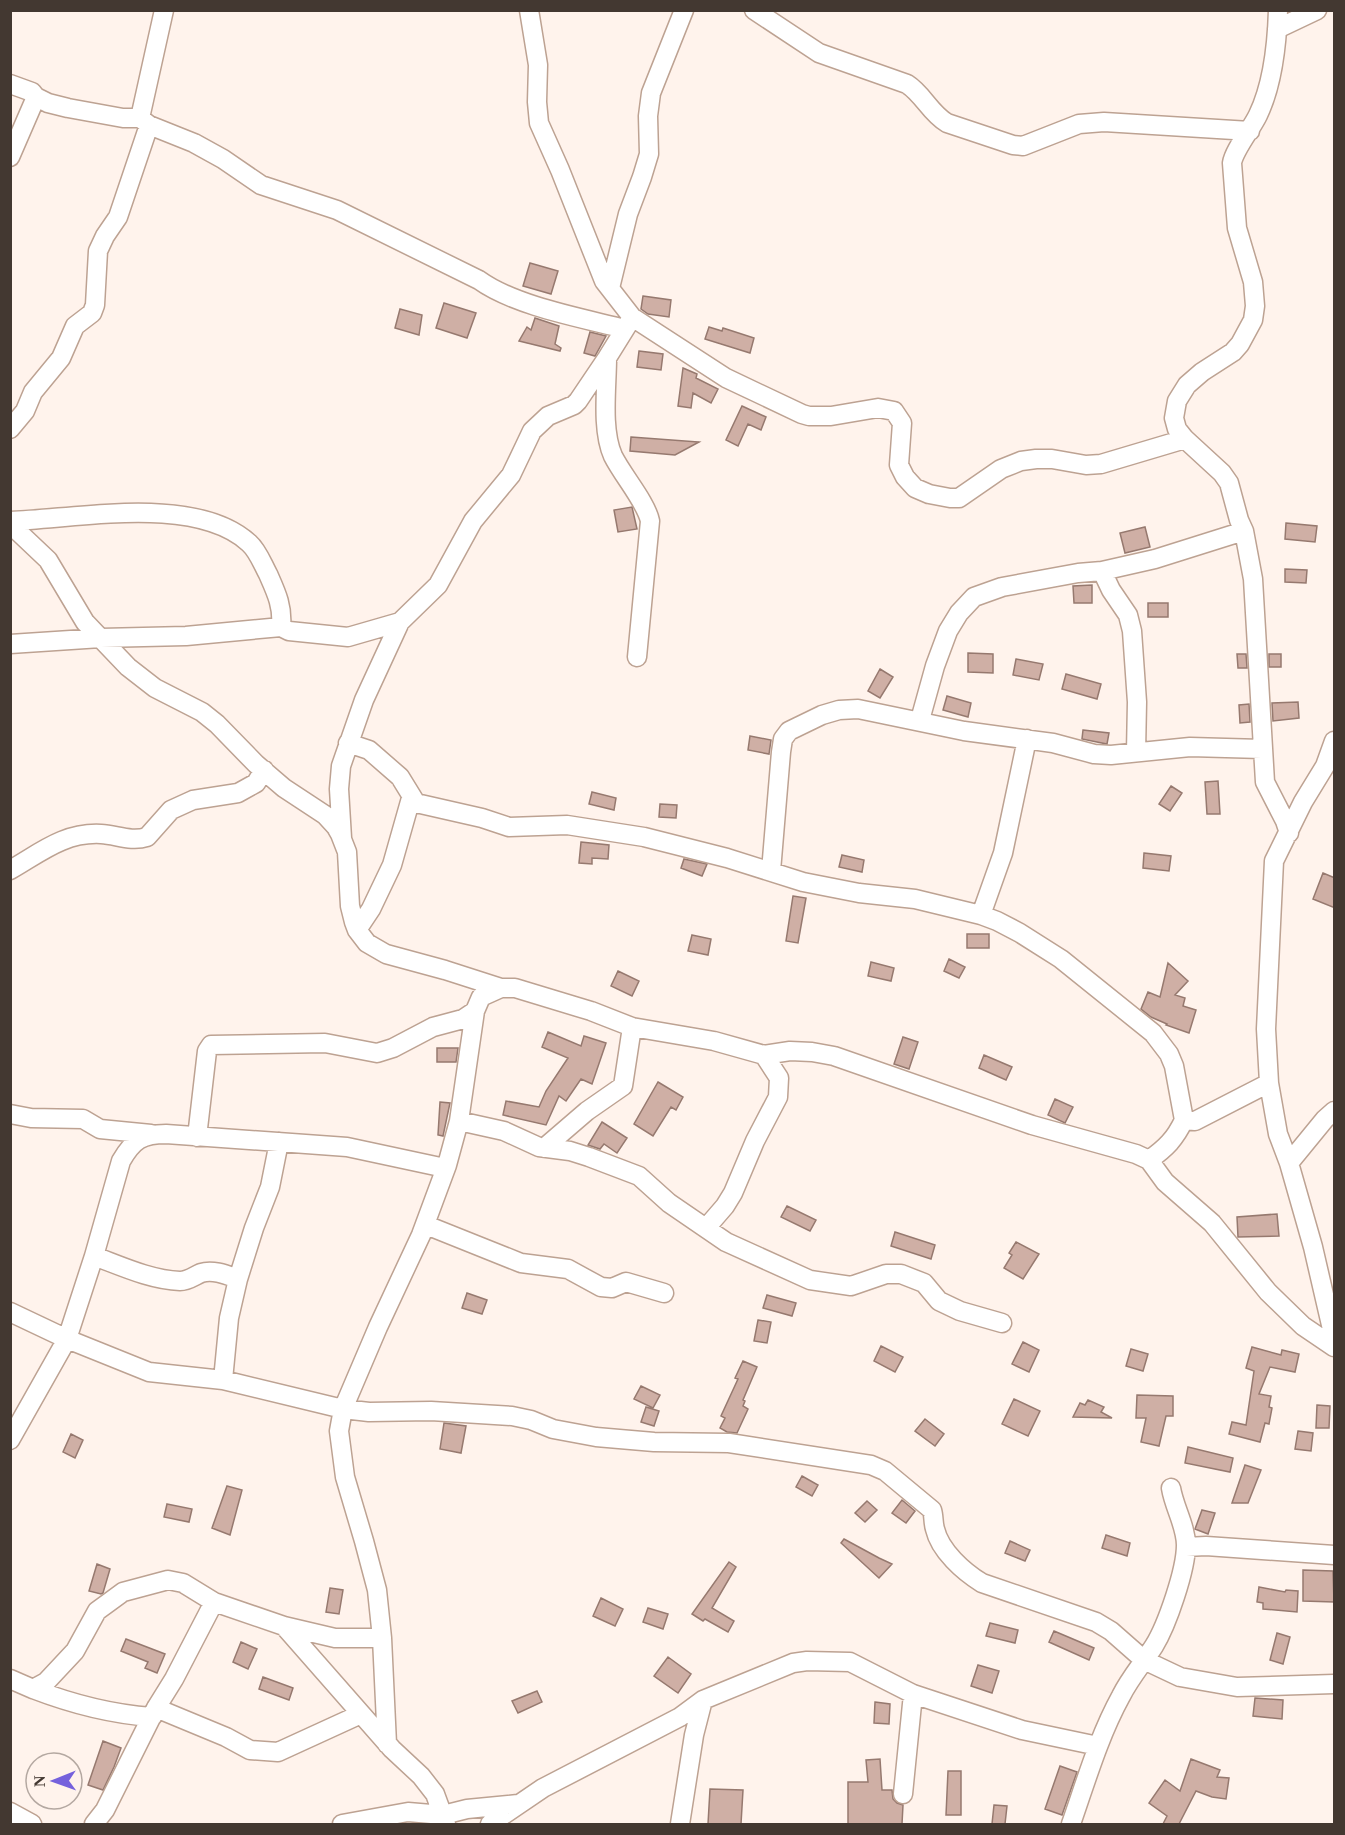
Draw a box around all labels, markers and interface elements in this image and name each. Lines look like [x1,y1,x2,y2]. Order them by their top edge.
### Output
north arrow [24,1751,84,1811]
text: N [31,1775,48,1787]

